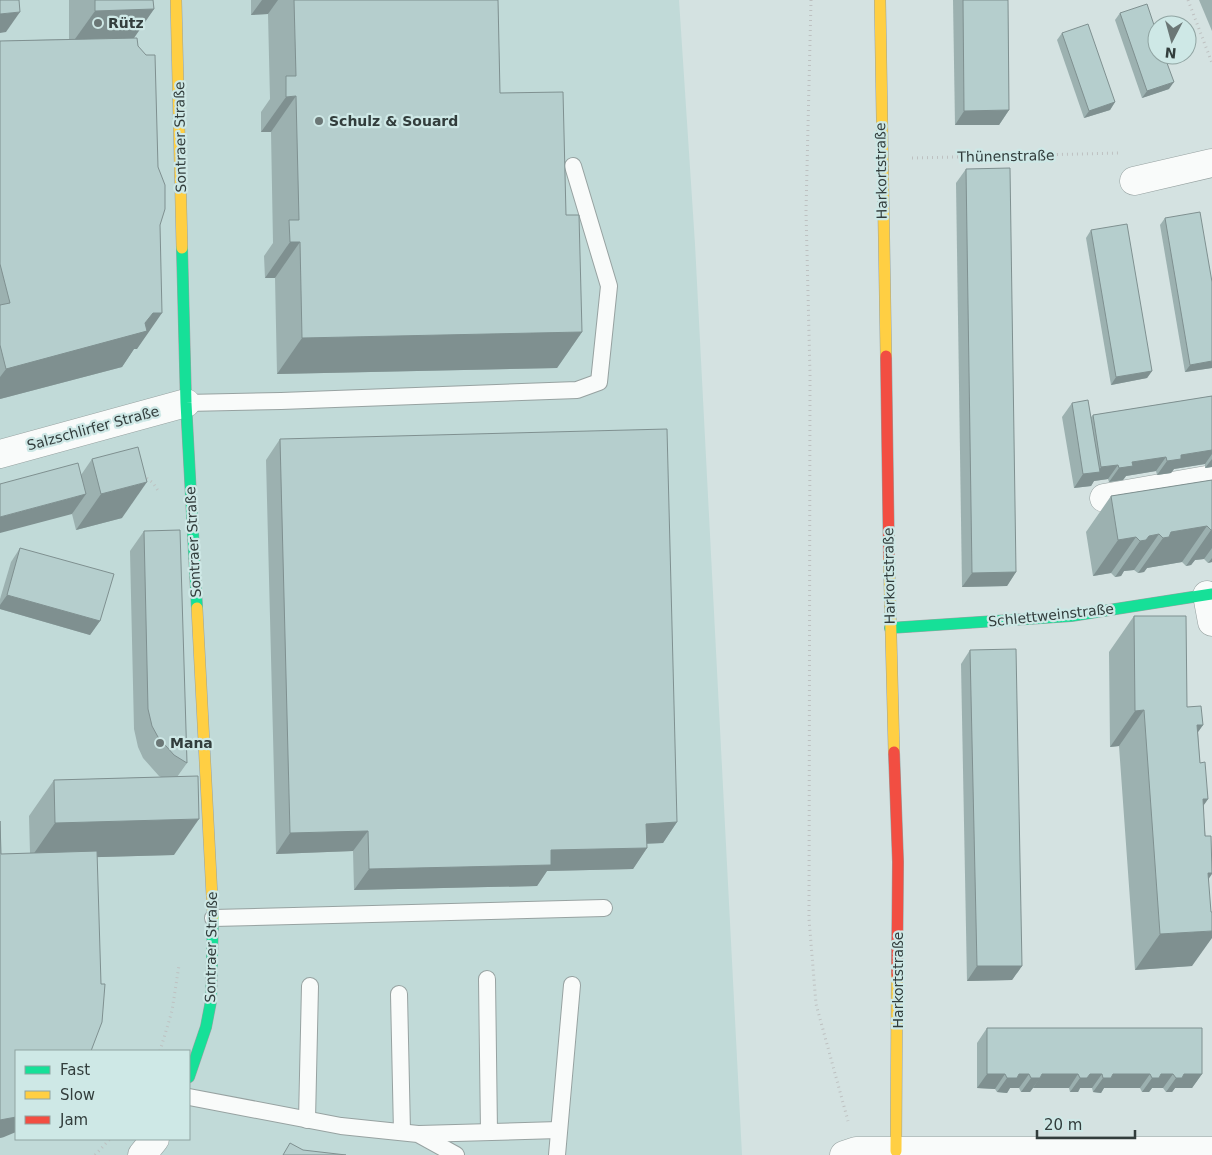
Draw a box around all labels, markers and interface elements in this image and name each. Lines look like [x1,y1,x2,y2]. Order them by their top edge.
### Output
place label: Rütz [108,15,144,31]
north arrow [1147,15,1197,65]
marker: Rütz [92,17,104,29]
text: N [1164,44,1177,61]
street label: Sontraer Straße [171,81,189,193]
place label: Schulz & Souard [329,113,458,129]
marker: Schulz & Souard [313,115,325,127]
street label: Harkortstraße [872,122,890,220]
street label: Thünenstraße [956,147,1055,165]
street label: Salzschlirfer Straße [25,403,161,453]
street label: Sontraer Straße [182,486,204,598]
street label: Harkortstraße [880,527,898,625]
street label: Schlettweinstraße [987,600,1115,630]
place label: Mana [170,735,213,751]
marker: Mana [154,737,166,749]
street label: Sontraer Straße [202,891,220,1003]
street label: Harkortstraße [890,932,906,1028]
legend [15,1050,190,1140]
text: Fast [60,1061,90,1079]
text: Slow [60,1086,95,1104]
scale bar [1037,1108,1134,1140]
text: Jam [59,1111,88,1129]
text: 20 m [1044,1116,1082,1134]

